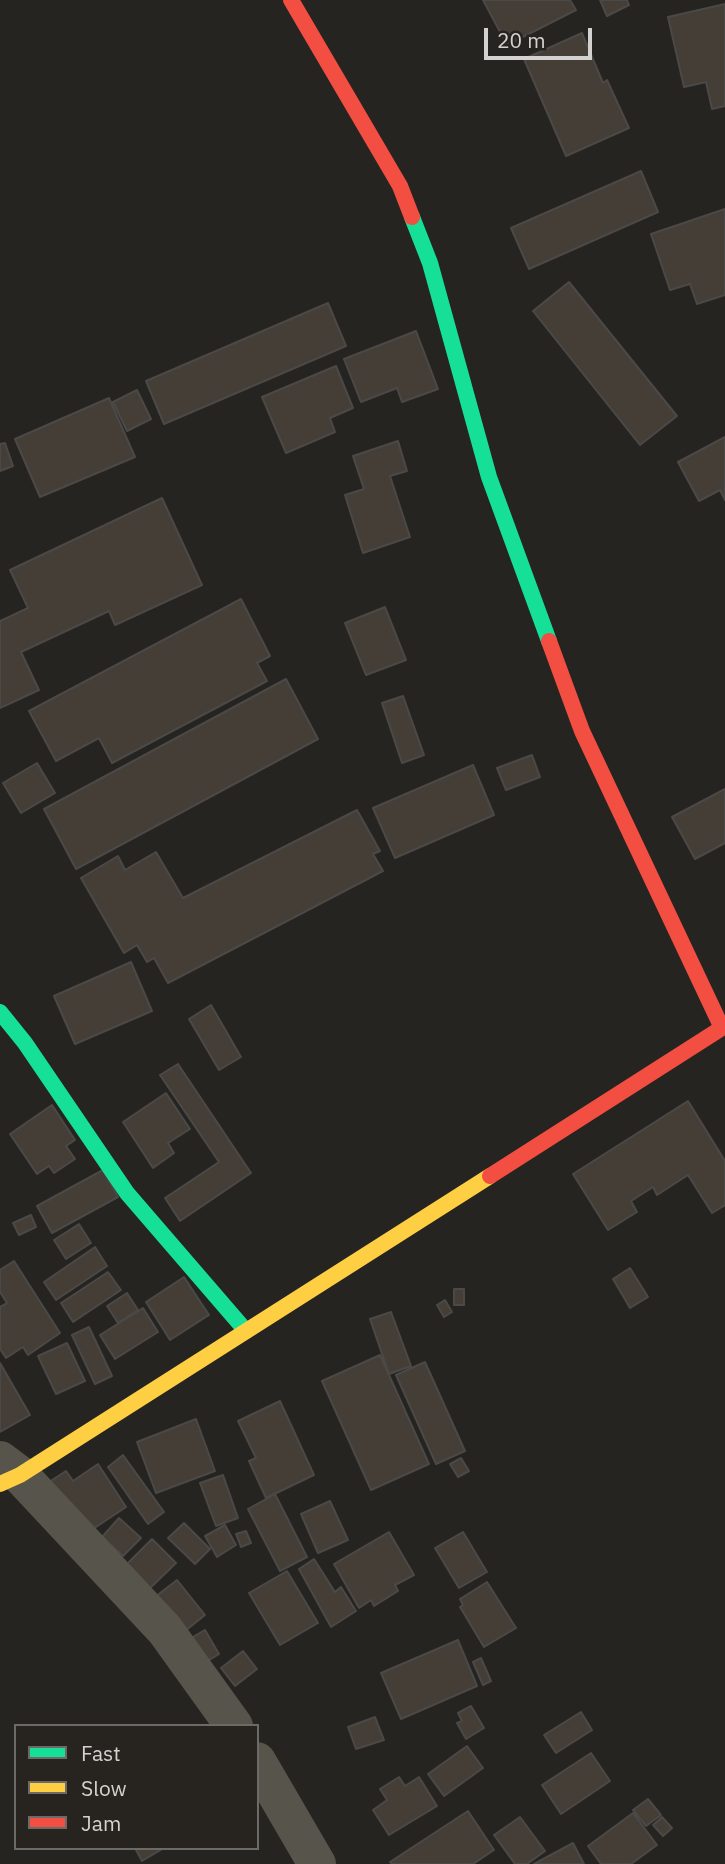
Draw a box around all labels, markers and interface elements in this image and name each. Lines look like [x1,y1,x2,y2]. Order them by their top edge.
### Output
scale bar [487,14,596,58]
text: 20 m [497,26,546,54]
legend [14,1724,259,1850]
text: Fast [81,1739,121,1767]
text: Slow [81,1774,127,1802]
text: Jam [81,1809,121,1837]

